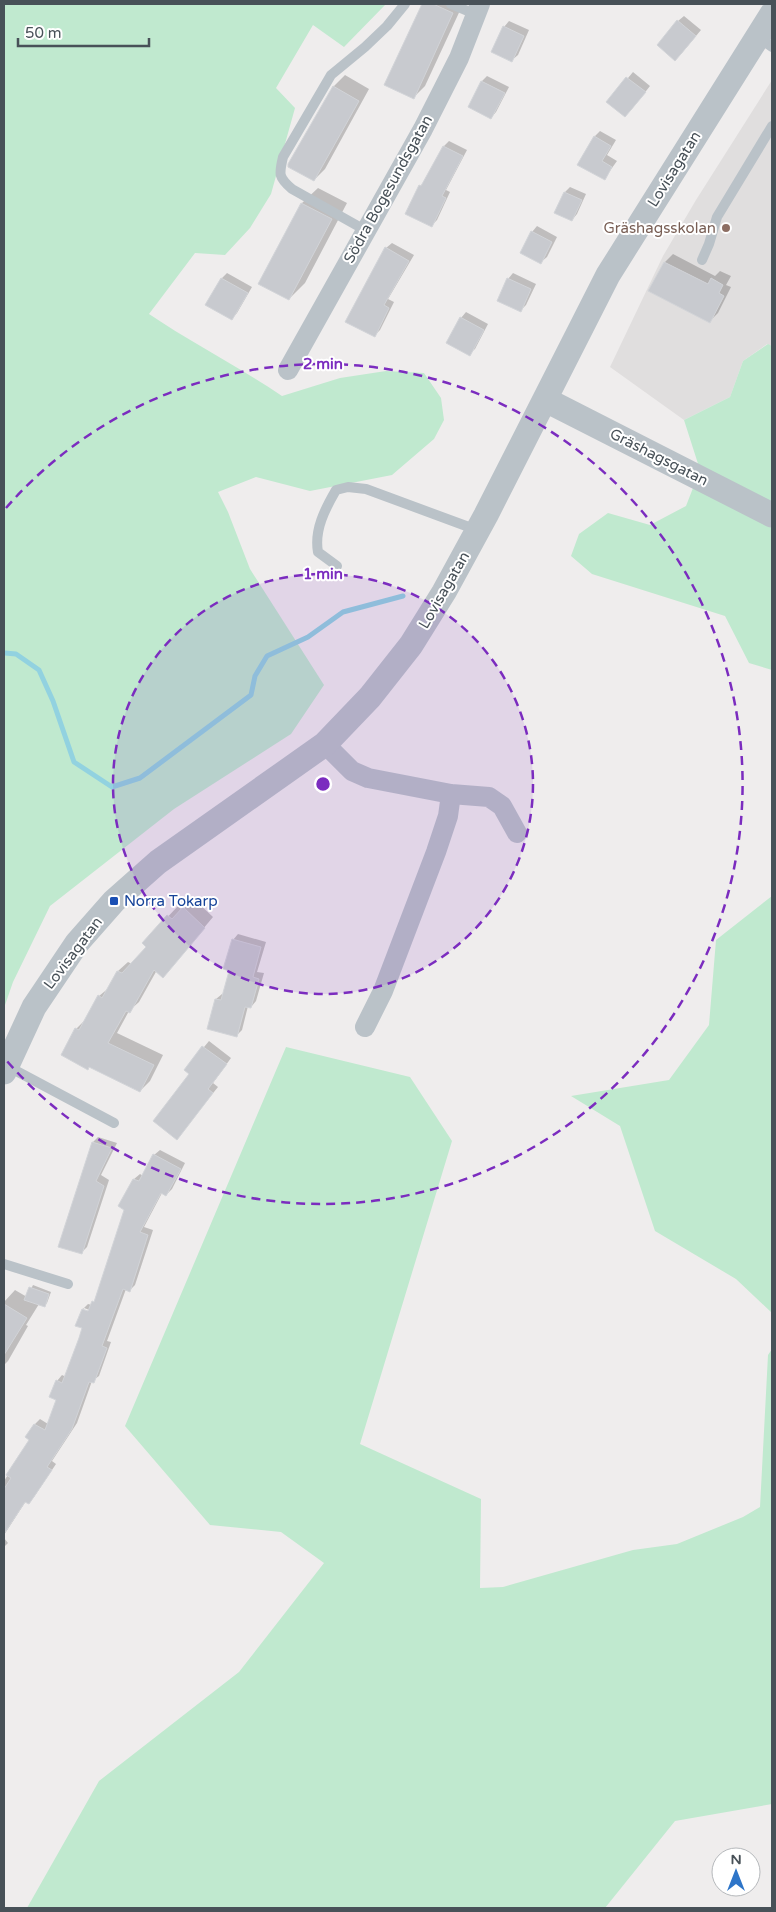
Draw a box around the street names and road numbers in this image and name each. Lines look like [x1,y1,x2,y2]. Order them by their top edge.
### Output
street label: Södra Bogesundsgatan [340,112,436,266]
street label: Lovisagatan [644,128,704,210]
street label: Gräshagsgatan [607,424,711,490]
street label: Lovisagatan [415,548,473,632]
street label: Lovisagatan [40,913,106,993]

